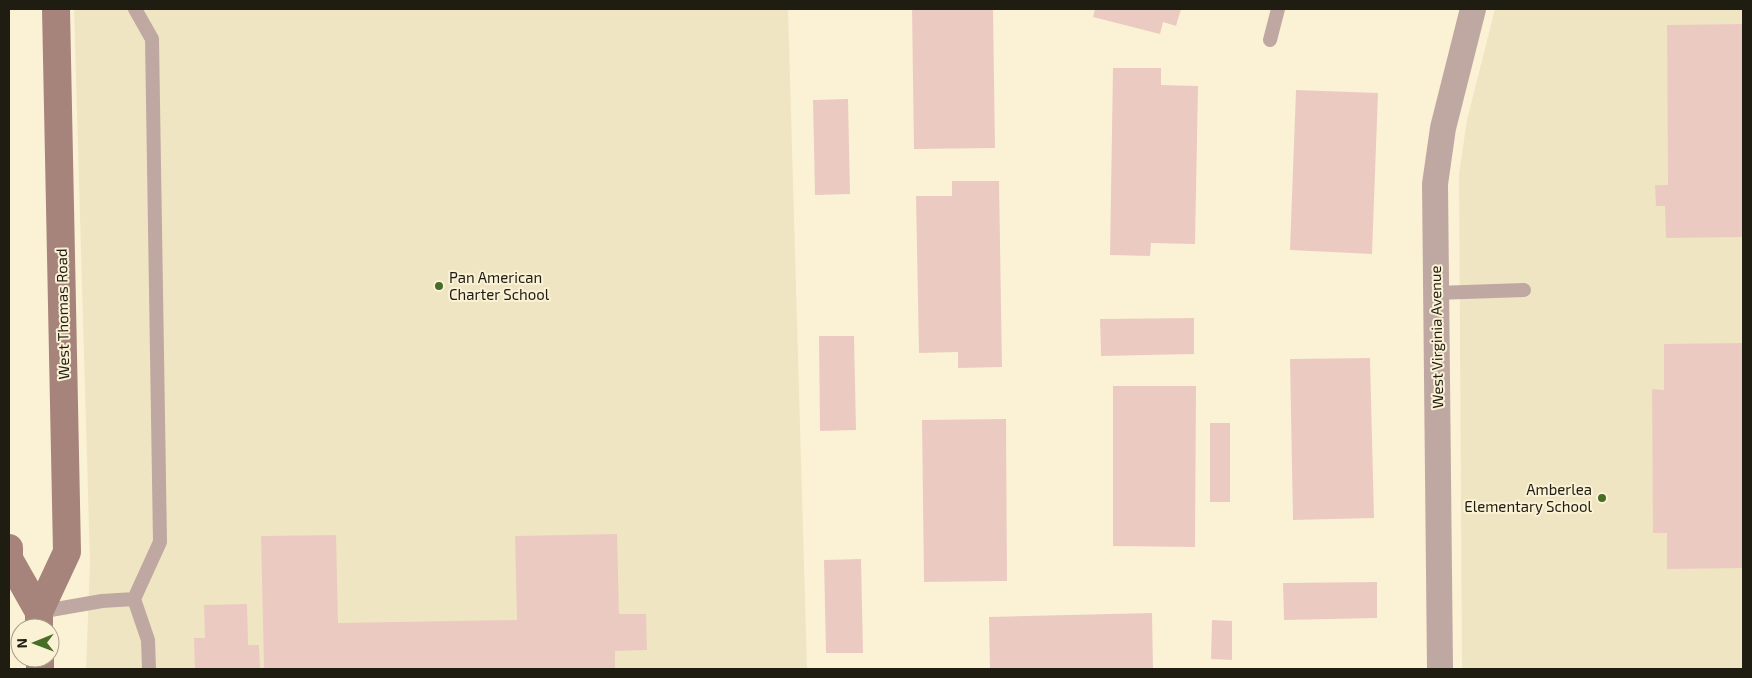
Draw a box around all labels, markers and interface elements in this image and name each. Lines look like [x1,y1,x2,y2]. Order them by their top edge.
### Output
street label: West Thomas Road [52,248,72,380]
street label: West Virginia Avenue [1426,265,1446,409]
place label: Pan American Charter School [449,268,550,303]
marker: Pan American Charter School [433,280,445,292]
place label: Amberlea Elementary School [1464,480,1593,515]
marker: Amberlea Elementary School [1596,492,1608,504]
north arrow [10,618,60,668]
text: N [13,638,30,648]

